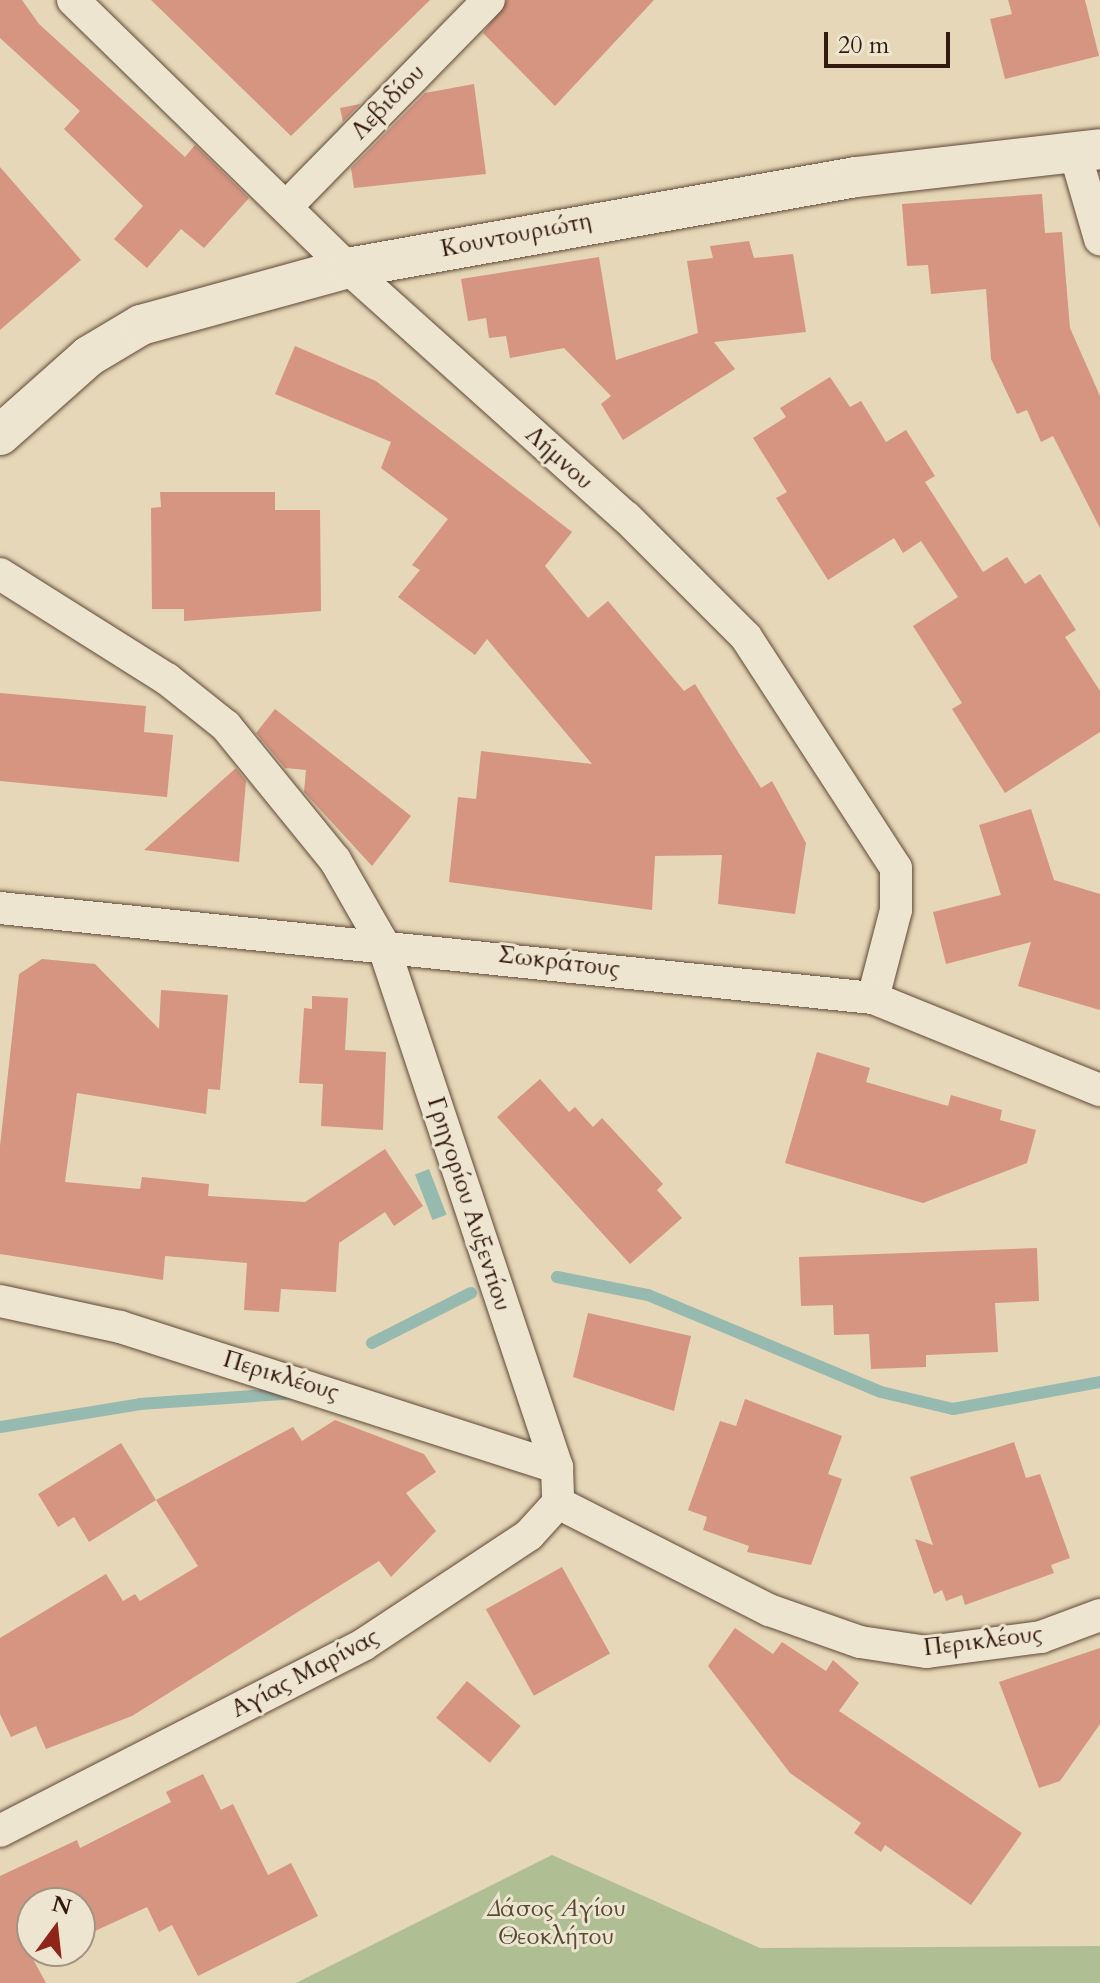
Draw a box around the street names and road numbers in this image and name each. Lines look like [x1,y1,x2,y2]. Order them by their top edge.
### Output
street label: Λεβιδίου [345,58,431,146]
street label: Κουντουριώτη [438,206,594,264]
street label: Λήμνου [519,420,599,496]
street label: Σωκράτους [497,940,621,984]
street label: Γρηγορίου Αυξεντίου [421,1093,517,1315]
street label: Περικλέους [220,1345,342,1407]
street label: Περικλέους [922,1619,1044,1663]
street label: Αγίας Μαρίνας [226,1622,384,1724]

